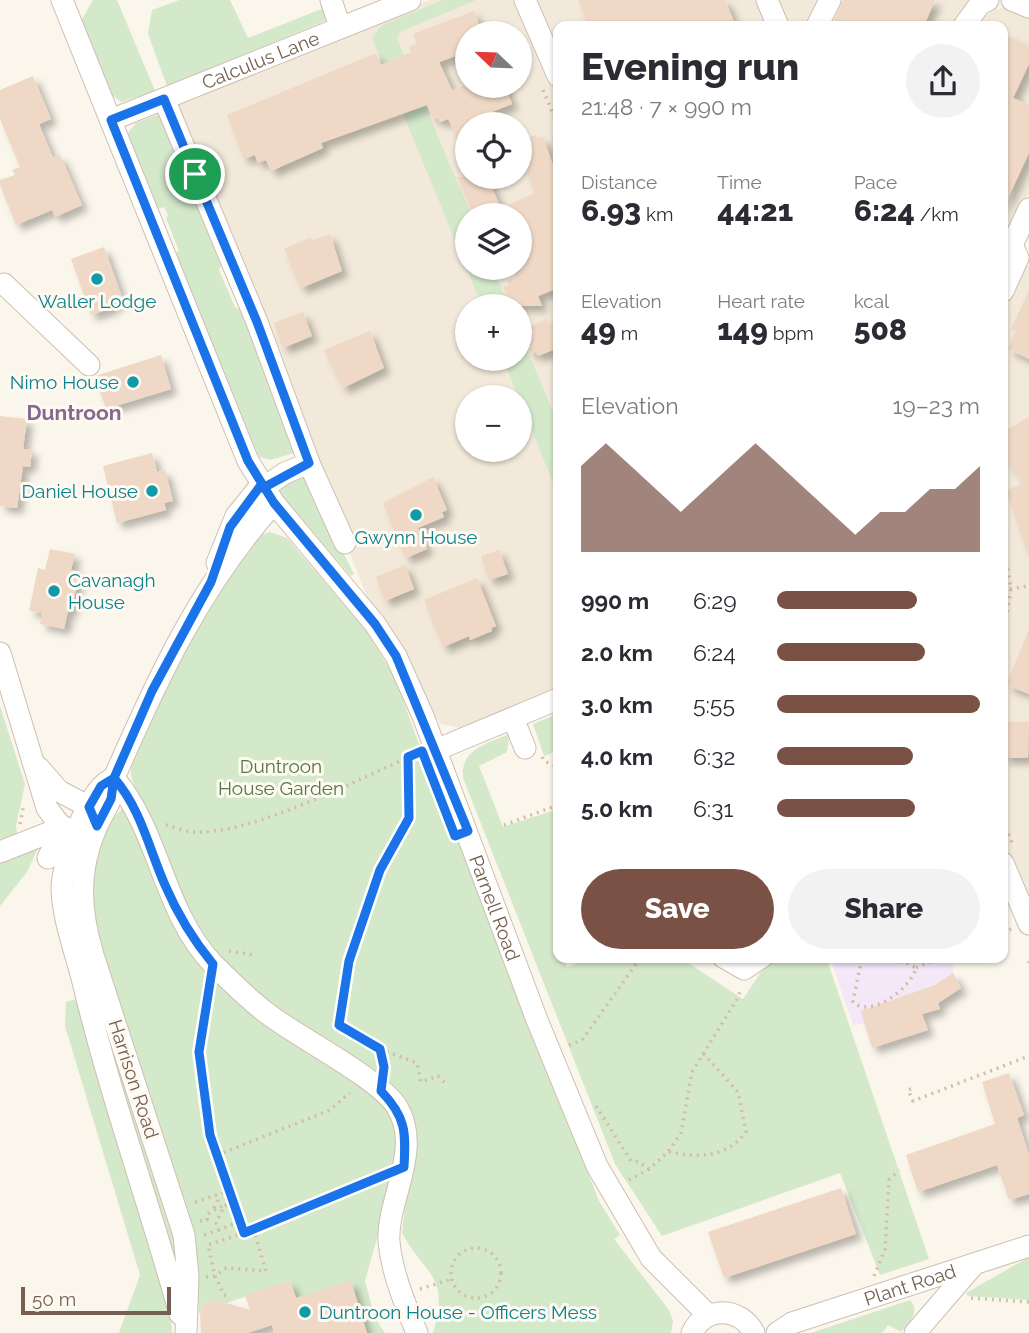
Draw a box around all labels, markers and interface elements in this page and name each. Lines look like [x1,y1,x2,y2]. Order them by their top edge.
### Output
north arrow [455,21,532,98]
map controls [455,21,532,462]
street label: Calculus Lane [199,27,322,93]
text: Evening run [581,44,799,89]
button: share [906,44,980,118]
text: 21:48 · 7 × 990 m [581,93,752,120]
button: locate [455,112,532,189]
pin [165,144,225,204]
icon: arrive [176,155,214,193]
text: Distance [581,171,657,193]
text: Time [717,171,762,193]
text: Pace [854,171,897,193]
text: 6.93 [581,193,641,228]
text: 44:21 [717,193,793,228]
text: 6:24 [854,193,915,228]
button: layers [455,203,532,280]
text: km [641,203,674,225]
text: /km [915,203,959,225]
marker: Waller Lodge [89,271,105,287]
place label: Waller Lodge [38,290,156,312]
text: Elevation [581,290,662,312]
text: Heart rate [717,290,805,312]
text: kcal [854,290,889,312]
button: + [455,294,532,371]
text: 49 [581,312,616,347]
text: 149 [717,312,768,347]
text: 508 [854,312,907,347]
text: m [616,322,638,344]
text: bpm [768,322,814,344]
place label: Nimo House [10,371,119,393]
marker: Nimo House [125,374,141,390]
button: − [455,385,532,462]
text: Elevation [581,392,679,419]
text: 19–23 m [892,392,980,419]
district label: Duntroon [27,400,121,425]
place label: Daniel House [22,480,138,502]
marker: Daniel House [144,483,160,499]
marker: Gwynn House [408,507,424,523]
place label: Gwynn House [355,526,477,548]
place label: Cavanagh House [68,569,156,613]
marker: Cavanagh House [46,583,62,599]
text: 990 m [581,587,649,614]
text: 6:29 [693,587,737,614]
text: 2.0 km [581,639,653,666]
text: 6:24 [693,639,736,666]
text: 3.0 km [581,691,653,718]
text: 5:55 [693,691,735,718]
text: 4.0 km [581,743,653,770]
text: 6:32 [693,743,735,770]
park label: Duntroon House Garden [218,755,344,799]
text: 5.0 km [581,795,653,822]
text: 6:31 [693,795,733,822]
street label: Parnell Road [465,852,525,964]
button: Save [581,869,774,949]
button: Share [788,869,980,949]
street label: Harrison Road [104,1017,164,1141]
street label: Plant Road [861,1260,959,1310]
scale bar [21,1284,172,1316]
text: 50 m [32,1288,76,1310]
place label: Duntroon House - Officers Mess [319,1301,597,1323]
marker: Duntroon House - Officers Mess [297,1304,313,1320]

